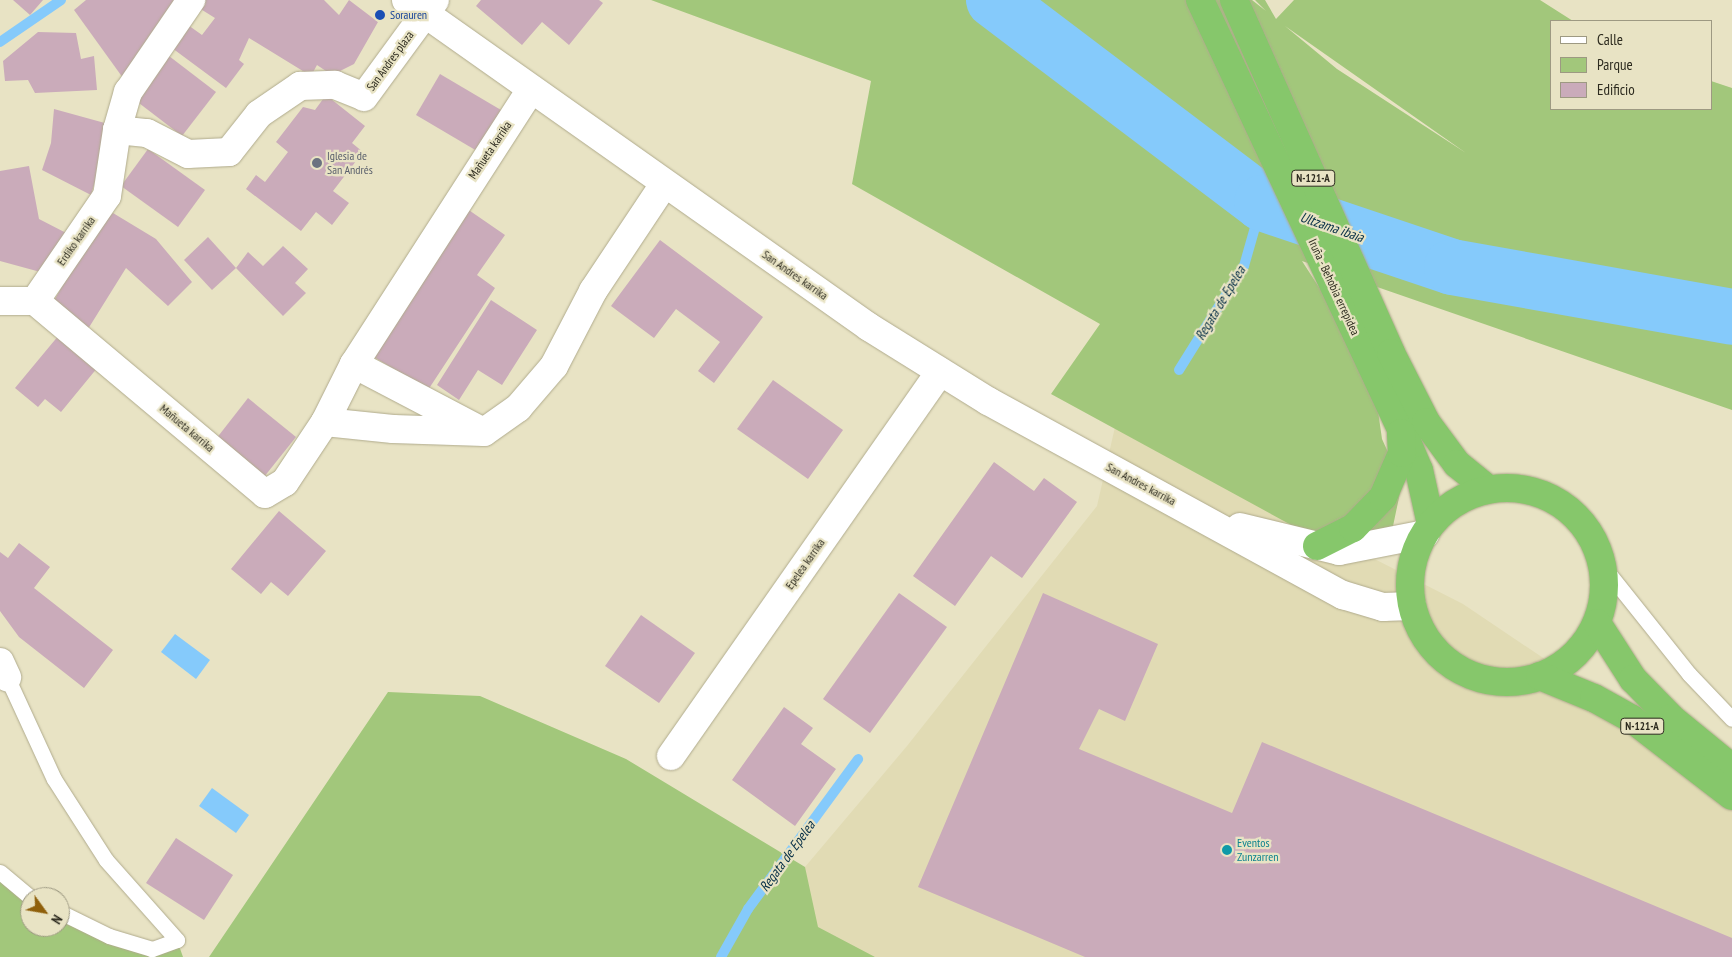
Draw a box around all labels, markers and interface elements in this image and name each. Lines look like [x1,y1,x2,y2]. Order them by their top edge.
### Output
place label: Sorauren [390,8,427,22]
marker: Sorauren [374,9,386,21]
legend [1550,20,1712,110]
street label: San Andres plaza [363,28,417,94]
text: Calle [1597,30,1623,49]
text: Parque [1597,55,1633,74]
text: Edificio [1597,80,1635,99]
street label: Mañueta karrika [465,118,515,182]
place label: Iglesia de San Andrés [327,149,373,177]
marker: Iglesia de San Andrés [311,157,323,169]
road number: N-121-A [1290,170,1336,187]
water label: Ultzama ibaia [1298,208,1366,246]
street label: Erdiko karrika [54,214,98,268]
street label: Iruña - Behobia errepidea [1305,236,1363,338]
street label: San Andres karrika [759,247,831,303]
water label: Regata de Epelea [1191,263,1249,343]
street label: Mañueta karrika [157,401,217,455]
street label: San Andres karrika [1104,460,1178,508]
street label: Epelea karrika [782,536,828,592]
road number: N-121-A [1620,718,1664,734]
water label: Regata de Epelea [756,817,818,895]
place label: Eventos Zunzarren [1237,836,1278,864]
marker: Eventos Zunzarren [1221,844,1233,856]
north arrow [20,887,70,937]
text: N [47,911,67,927]

